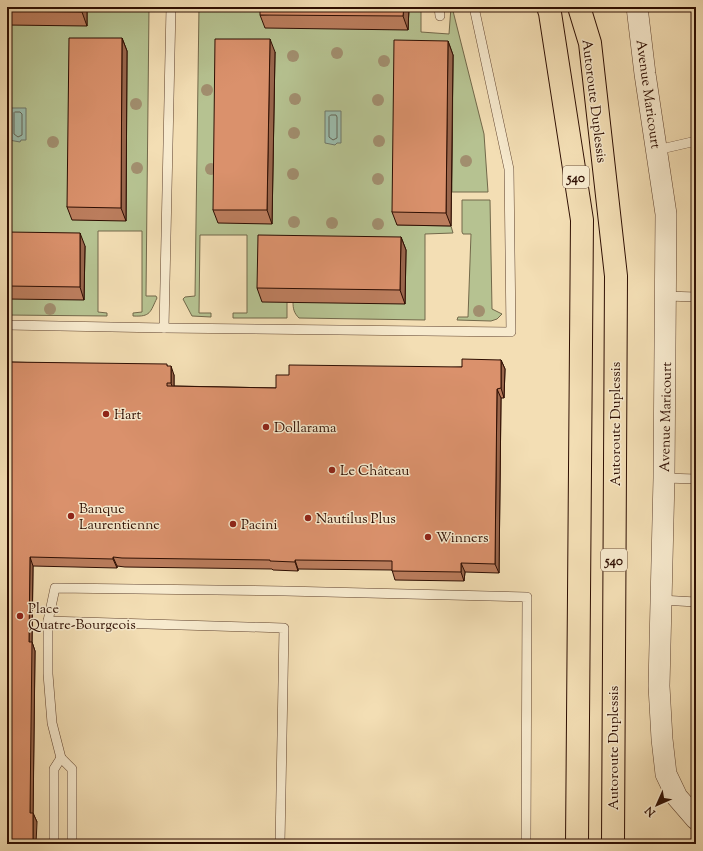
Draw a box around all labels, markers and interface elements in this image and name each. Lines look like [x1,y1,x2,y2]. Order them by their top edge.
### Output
street label: Autoroute Duplessis [576,38,611,164]
street label: Avenue Maricourt [629,38,665,150]
road number: 540 [563,166,589,188]
street label: Autoroute Duplessis [607,362,627,486]
street label: Avenue Maricourt [656,362,678,472]
place label: Hart [114,406,142,426]
marker: Hart [101,409,111,419]
place label: Dollarama [274,419,337,439]
marker: Dollarama [261,422,271,432]
place label: Le Château [340,462,409,482]
marker: Le Château [327,465,337,475]
place label: Banque Laurentienne [79,500,160,536]
place label: Nautilus Plus [316,510,396,530]
marker: Banque Laurentienne [66,511,76,521]
marker: Nautilus Plus [303,513,313,523]
place label: Pacini [241,516,278,536]
marker: Pacini [228,519,238,529]
place label: Winners [436,529,488,549]
marker: Winners [423,532,433,542]
road number: 540 [601,549,627,571]
place label: Place Quatre-Bourgeois [28,600,136,636]
marker: Place Quatre-Bourgeois [15,611,25,621]
street label: Autoroute Duplessis [605,686,625,810]
north arrow [637,785,677,825]
text: N [642,802,660,821]

